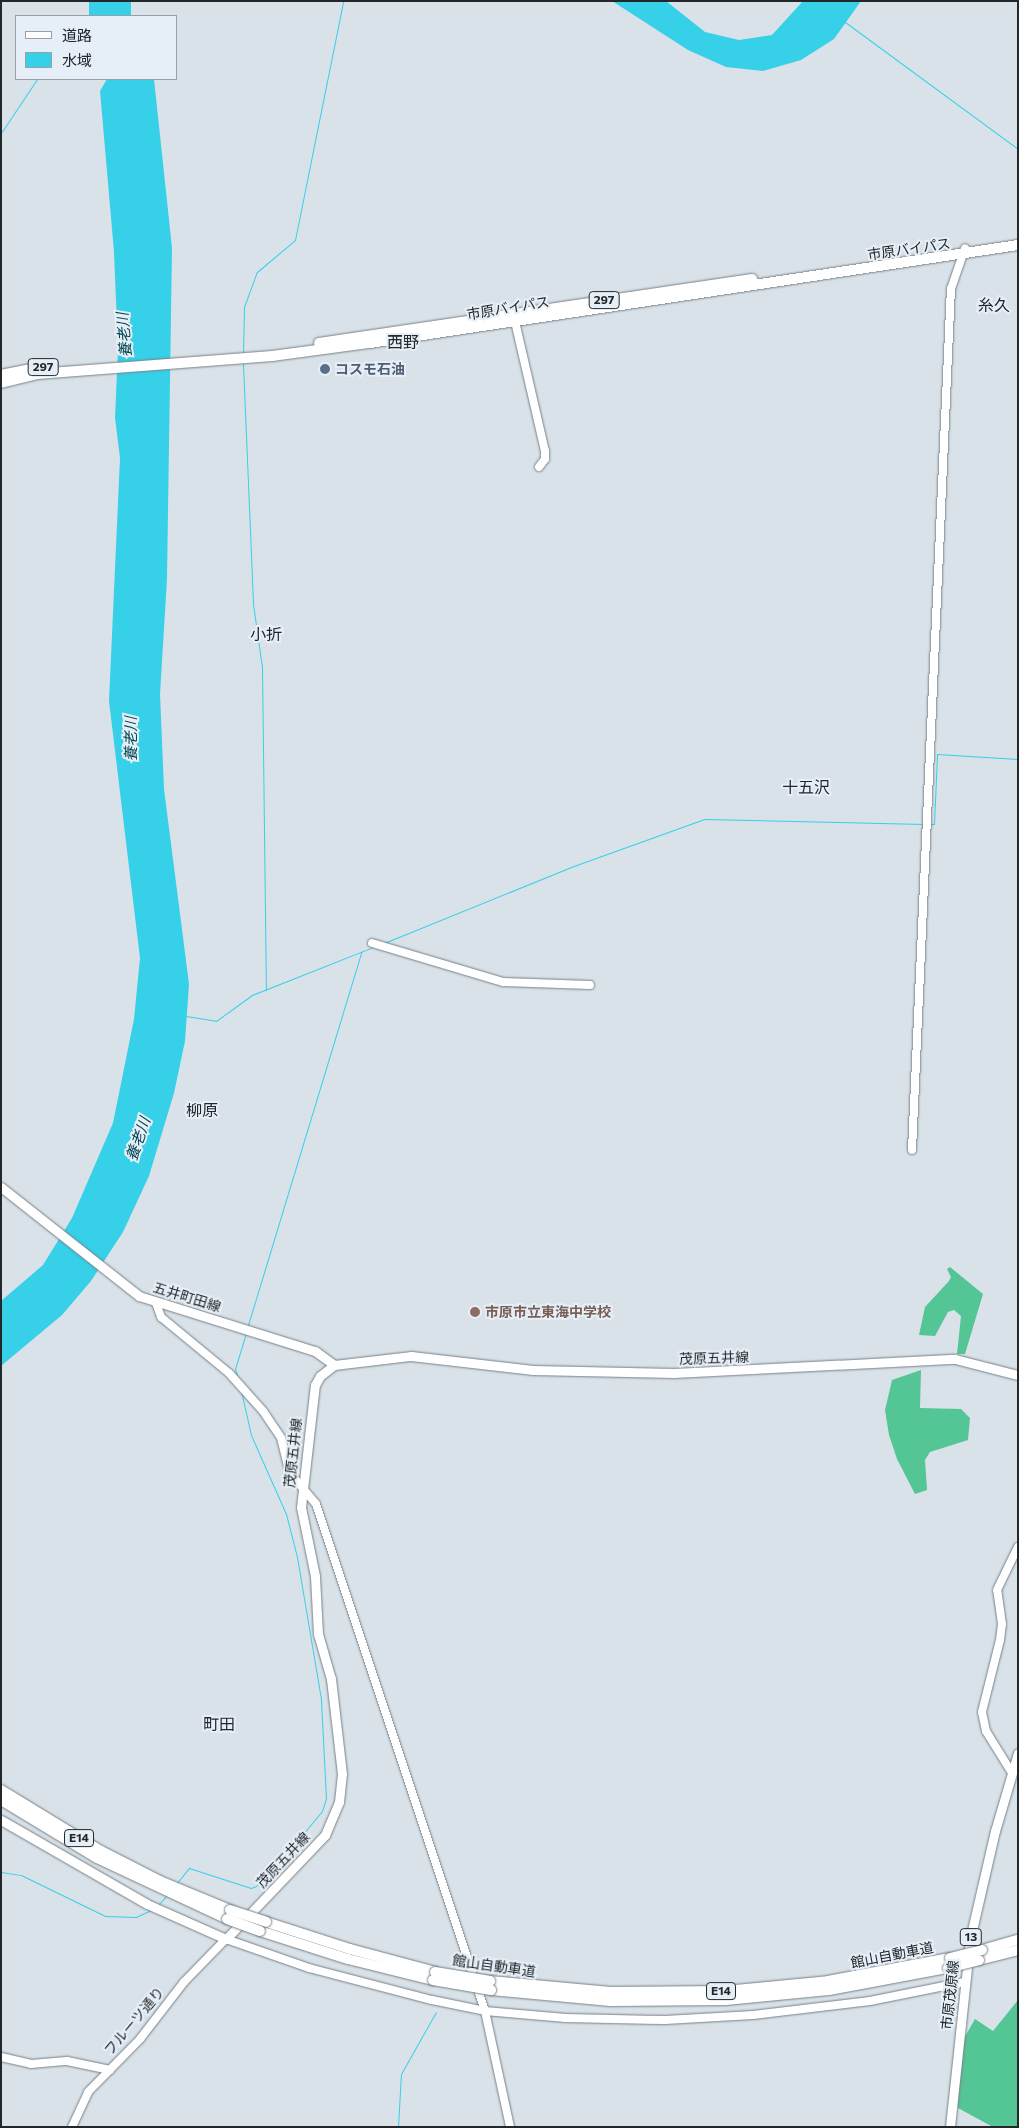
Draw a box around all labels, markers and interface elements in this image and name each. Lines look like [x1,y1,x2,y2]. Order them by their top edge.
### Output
legend [15,15,178,80]
text: 道路 [62,26,92,44]
text: 水域 [62,51,92,69]
street label: 市原バイパス [866,235,952,263]
road number: 297 [588,290,620,310]
street label: 市原バイパス [465,293,551,323]
district label: 糸久 [978,295,1010,315]
water label: 養老川 [113,312,135,358]
district label: 西野 [387,332,419,352]
road number: 297 [27,358,59,377]
place label: コスモ石油 [335,361,405,377]
marker: コスモ石油 [319,363,331,375]
district label: 小折 [250,624,282,644]
water label: 養老川 [122,717,140,761]
district label: 十五沢 [782,777,830,797]
district label: 柳原 [186,1100,218,1120]
water label: 養老川 [122,1115,154,1163]
street label: 五井町田線 [151,1279,223,1315]
place label: 市原市立東海中学校 [485,1304,611,1320]
marker: 市原市立東海中学校 [469,1306,481,1318]
street label: 茂原五井線 [679,1348,749,1368]
street label: 茂原五井線 [281,1417,305,1489]
district label: 町田 [203,1714,235,1734]
road number: E14 [64,1829,94,1848]
street label: 茂原五井線 [253,1829,313,1891]
road number: 13 [960,1928,982,1946]
street label: 館山自動車道 [849,1939,935,1971]
street label: 館山自動車道 [451,1952,537,1980]
street label: 市原茂原線 [938,1959,962,2031]
road number: E14 [706,1982,736,2000]
street label: フルーツ通り [101,1983,167,2059]

